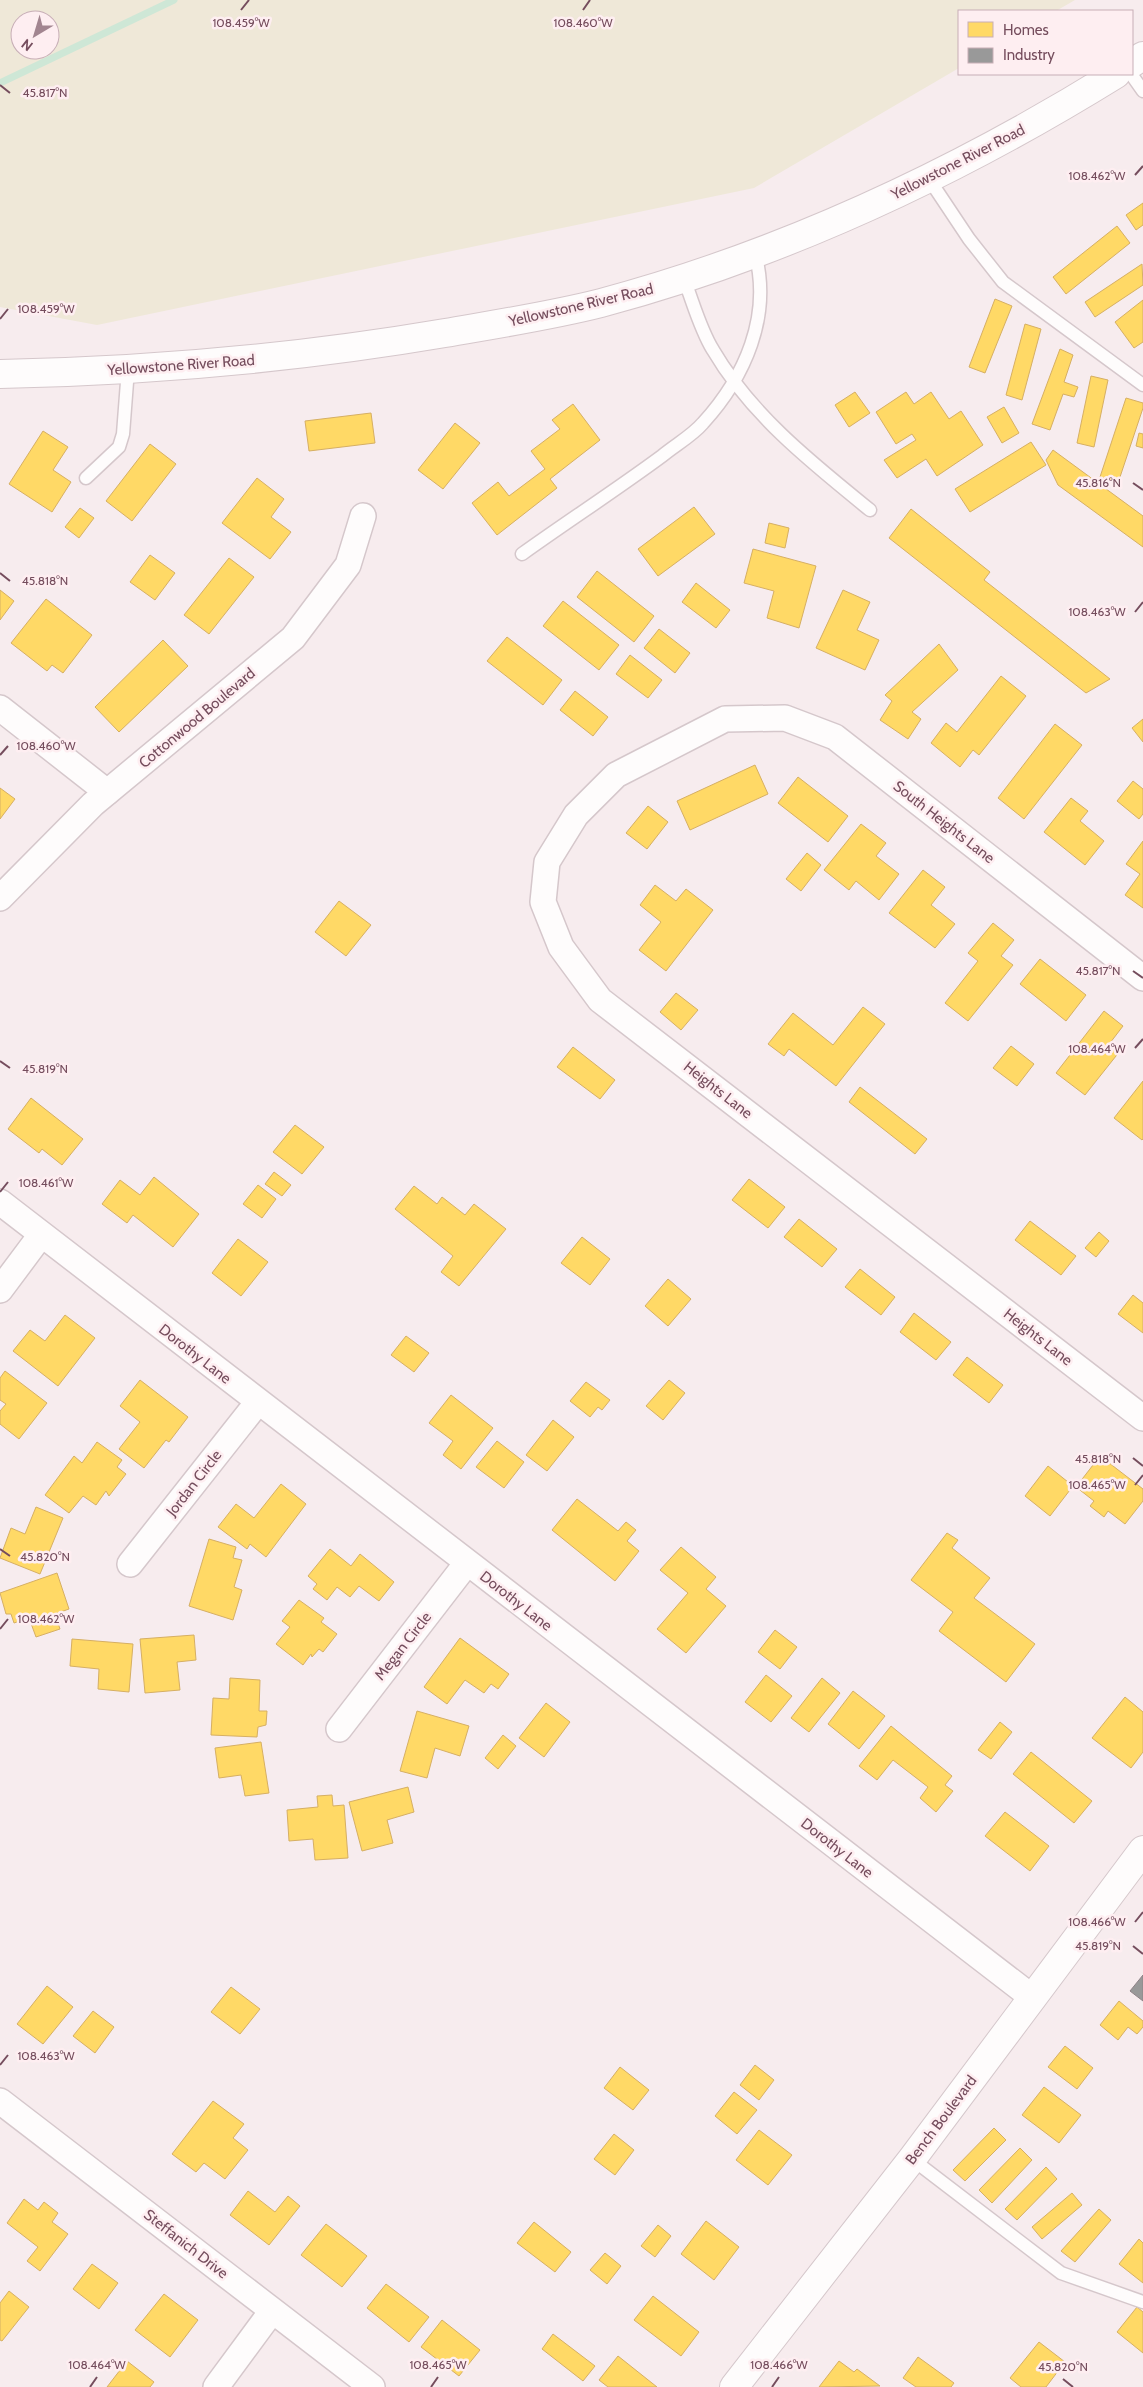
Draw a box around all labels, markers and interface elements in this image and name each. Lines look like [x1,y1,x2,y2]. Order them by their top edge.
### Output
north arrow [10,10,60,60]
legend [958,10,1133,75]
text: 108.459°W [212,15,270,30]
text: 108.460°W [553,15,613,30]
text: Homes [1003,21,1049,39]
text: N [18,35,36,55]
text: Industry [1003,46,1055,64]
text: 45.817°N [22,85,68,100]
street label: Yellowstone River Road [887,120,1028,204]
text: 108.462°W [1069,168,1126,183]
street label: Yellowstone River Road [506,280,655,331]
text: 108.459°W [17,301,75,316]
street label: Yellowstone River Road [106,351,255,379]
text: 45.816°N [1075,475,1121,490]
text: 45.818°N [22,573,68,588]
text: 108.463°W [1068,604,1126,619]
street label: Cottonwood Boulevard [135,664,259,772]
text: 108.460°W [16,738,76,753]
street label: South Heights Lane [890,777,998,867]
text: 45.817°N [1075,963,1121,978]
text: 108.464°W [1068,1041,1126,1056]
street label: Heights Lane [680,1058,756,1123]
text: 45.819°N [22,1061,68,1076]
text: 108.461°W [19,1175,74,1190]
street label: Heights Lane [1000,1305,1076,1370]
street label: Dorothy Lane [155,1320,235,1388]
street label: Jordan Circle [162,1446,226,1520]
text: 45.818°N [1075,1451,1121,1466]
text: 108.465°W [1068,1477,1126,1492]
text: 45.820°N [20,1549,70,1564]
street label: Dorothy Lane [476,1567,556,1635]
street label: Megan Circle [371,1608,435,1684]
text: 108.462°W [18,1611,75,1626]
street label: Dorothy Lane [797,1814,877,1882]
text: 108.466°W [1068,1914,1126,1929]
text: 45.819°N [1075,1938,1121,1953]
text: 108.463°W [17,2048,75,2063]
street label: Bench Boulevard [902,2072,980,2168]
street label: Steffanich Drive [140,2206,232,2283]
text: 108.464°W [68,2357,126,2372]
text: 108.465°W [409,2357,467,2372]
text: 108.466°W [750,2357,808,2372]
text: 45.820°N [1038,2359,1088,2374]

